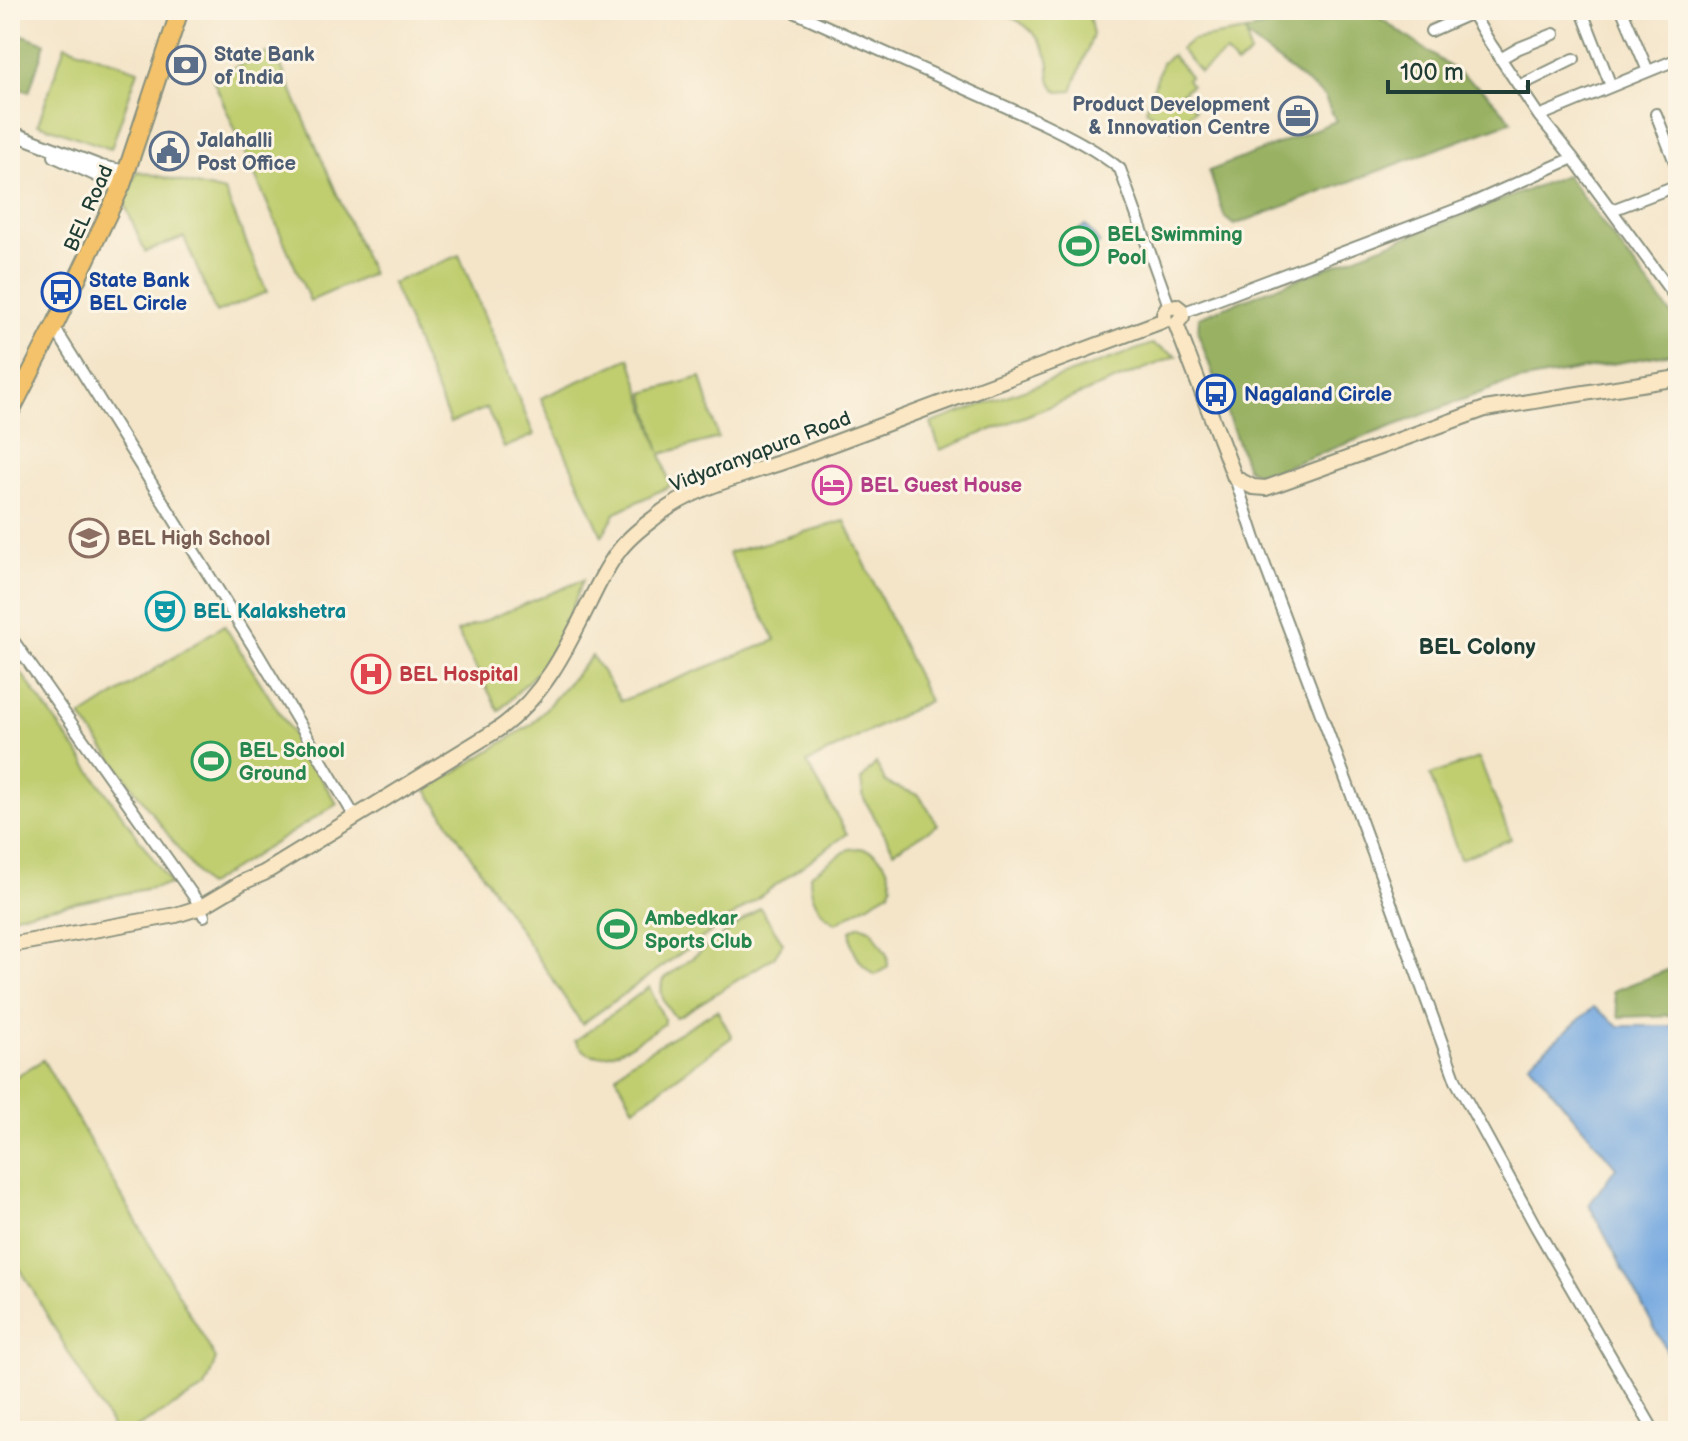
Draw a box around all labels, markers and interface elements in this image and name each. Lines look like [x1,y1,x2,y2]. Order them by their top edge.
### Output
place label: State Bank of India [214,43,315,90]
bank icon: State Bank of India [165,44,207,86]
scale bar [1388,44,1528,94]
text: 100 m [1400,58,1464,87]
place label: Product Development & Innovation Centre [1072,93,1270,140]
office icon: Product Development & Innovation Centre [1277,95,1319,137]
place label: Jalahalli Post Office [197,129,296,176]
public building icon: Jalahalli Post Office [148,130,190,172]
street label: BEL Road [59,161,119,255]
place label: BEL Swimming Pool [1107,223,1243,270]
sports icon: BEL Swimming Pool [1058,225,1100,267]
place label: State Bank BEL Circle [89,269,190,316]
bus stop icon: State Bank BEL Circle [40,271,82,313]
bus stop icon: Nagaland Circle [1195,373,1237,415]
place label: Nagaland Circle [1244,383,1392,407]
street label: Vidyaranyapura Road [666,406,854,498]
hotel icon: BEL Guest House [811,464,853,506]
place label: BEL Guest House [860,474,1022,498]
school or university icon: BEL High School [68,517,110,559]
place label: BEL High School [117,527,270,551]
theatre icon: BEL Kalakshetra [144,590,186,632]
place label: BEL Kalakshetra [193,600,346,624]
district label: BEL Colony [1419,634,1536,661]
hospital icon: BEL Hospital [350,653,392,695]
place label: BEL Hospital [399,663,518,687]
place label: BEL School Ground [239,739,345,786]
sports icon: BEL School Ground [190,740,232,782]
place label: Ambedkar Sports Club [644,907,753,954]
sports icon: Ambedkar Sports Club [596,908,638,950]

